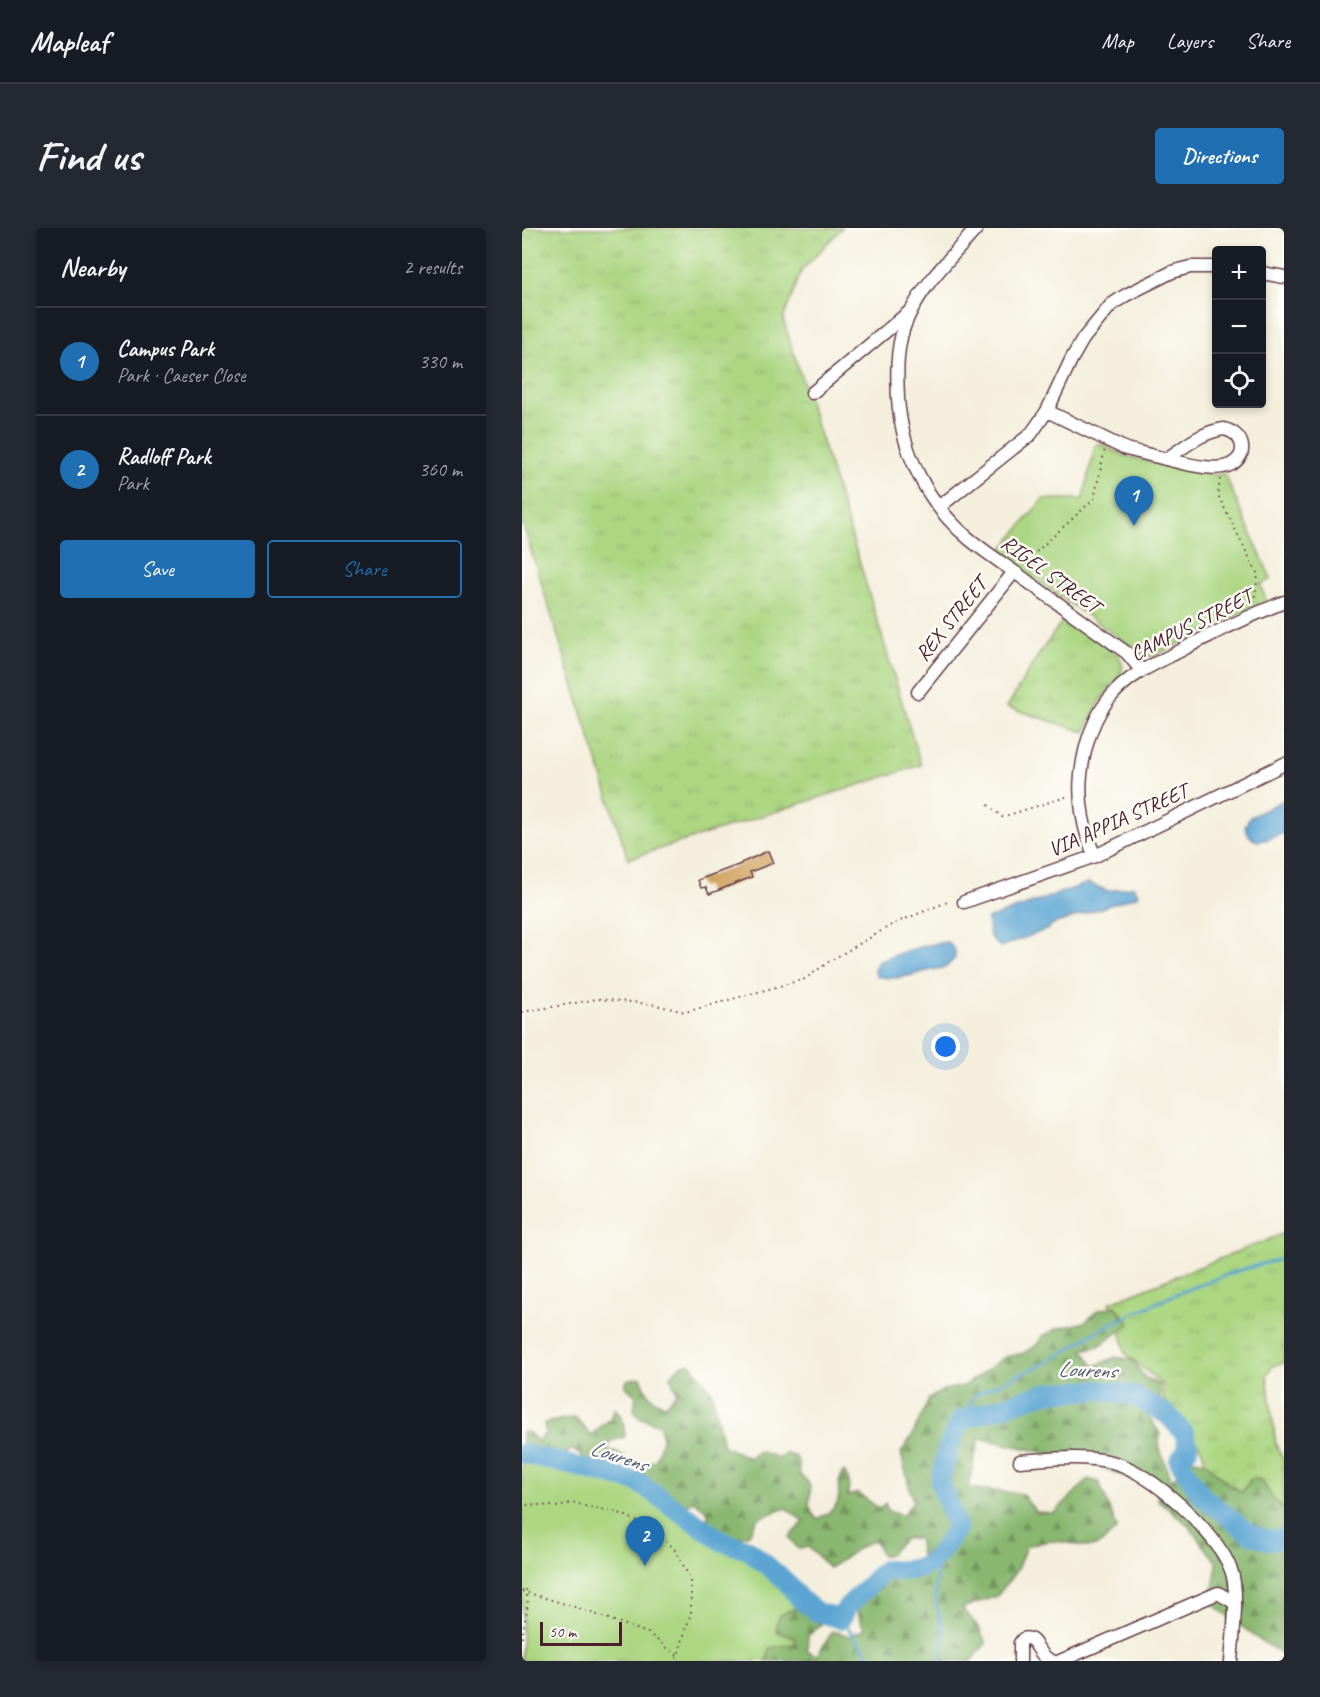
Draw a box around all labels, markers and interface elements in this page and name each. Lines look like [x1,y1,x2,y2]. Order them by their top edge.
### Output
text: Mapleaf [30,24,108,59]
text: Map [1101,28,1134,54]
text: Layers [1167,28,1213,54]
text: Share [1246,28,1290,54]
button: Directions [1155,128,1284,184]
text: Find us [36,130,141,183]
map controls [1212,246,1266,408]
button: + [1212,246,1266,300]
text: Nearby [60,251,125,284]
text: 2 results [403,255,462,280]
button: − [1212,300,1266,354]
text: Campus Park [117,335,214,363]
text: 1 [75,349,84,374]
text: 330 m [419,349,462,374]
button: locate [1212,354,1266,408]
text: Park · Caeser Close [117,363,245,388]
text: Radloff Park [117,443,210,471]
text: 2 [75,457,84,482]
text: 360 m [419,457,462,482]
text: Park [117,471,149,496]
pin: 1 [1114,476,1154,526]
street label: RIGEL STREET [996,529,1109,621]
button: Save [60,540,255,598]
button: Share [267,540,462,598]
street label: REX STREET [910,568,996,666]
street label: CAMPUS STREET [1126,581,1261,667]
street label: VIA APPIA STREET [1044,776,1196,862]
your location [931,1032,960,1061]
water label: Lourens [1058,1355,1120,1385]
water label: Lourens [587,1434,654,1479]
pin: 2 [626,1516,664,1566]
scale bar [540,1619,622,1646]
text: 50 m [549,1622,576,1642]

